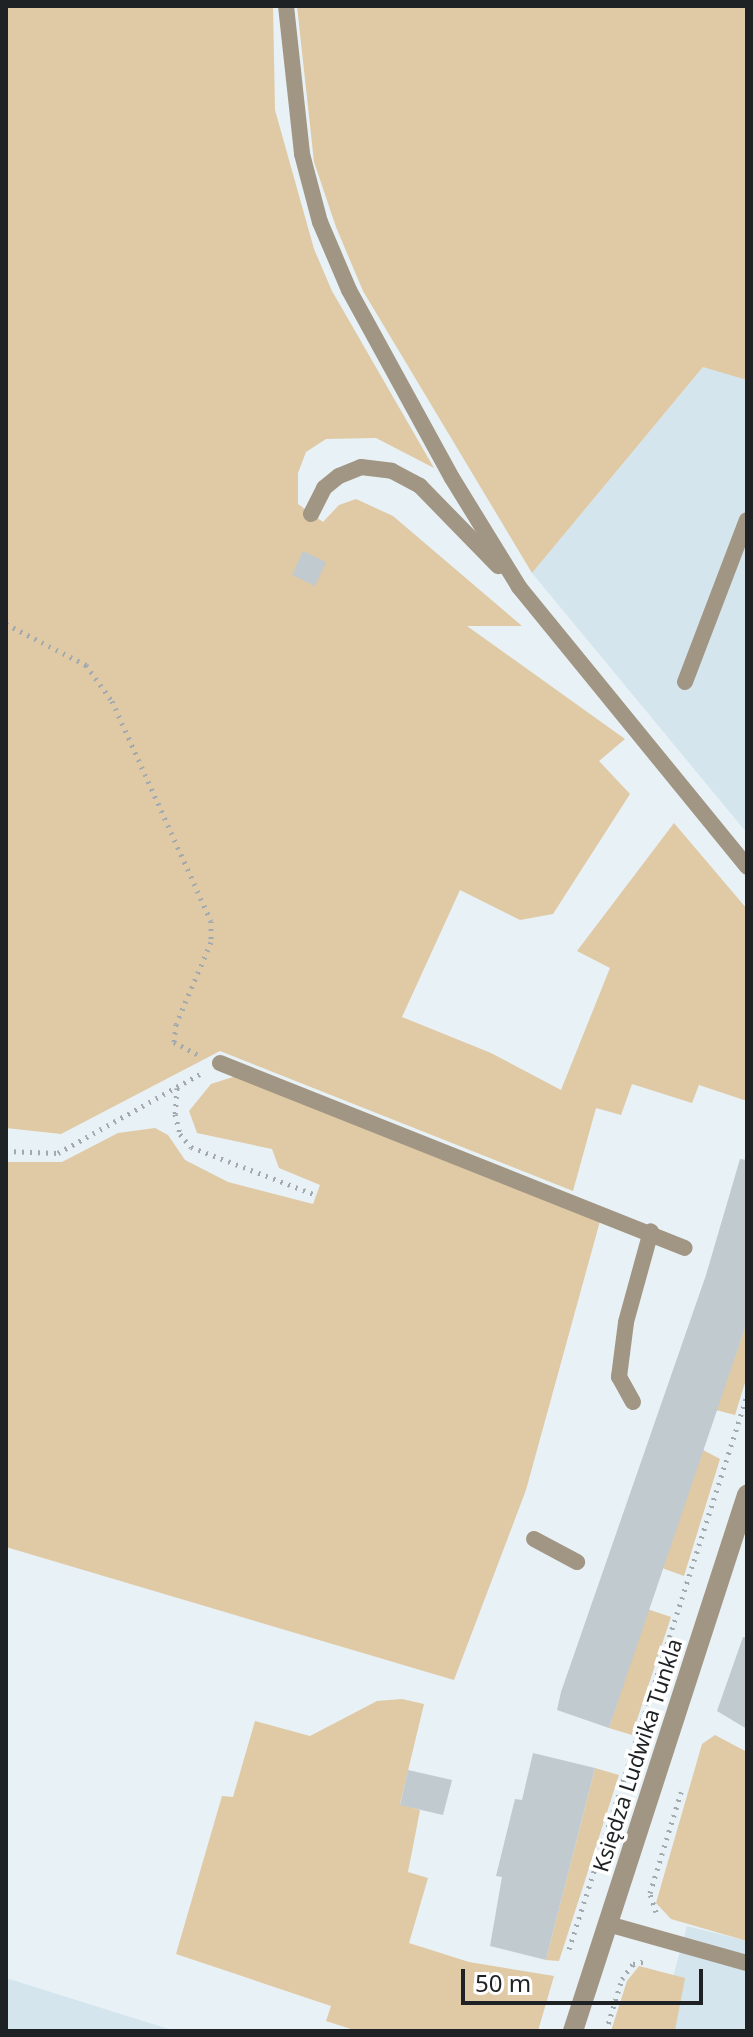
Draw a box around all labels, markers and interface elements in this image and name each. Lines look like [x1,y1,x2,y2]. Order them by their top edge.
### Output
street label: Księdza Ludwika Tunkla [587,1635,687,1875]
scale bar [465,1953,707,2003]
text: 50 m [475,1966,531,1999]

